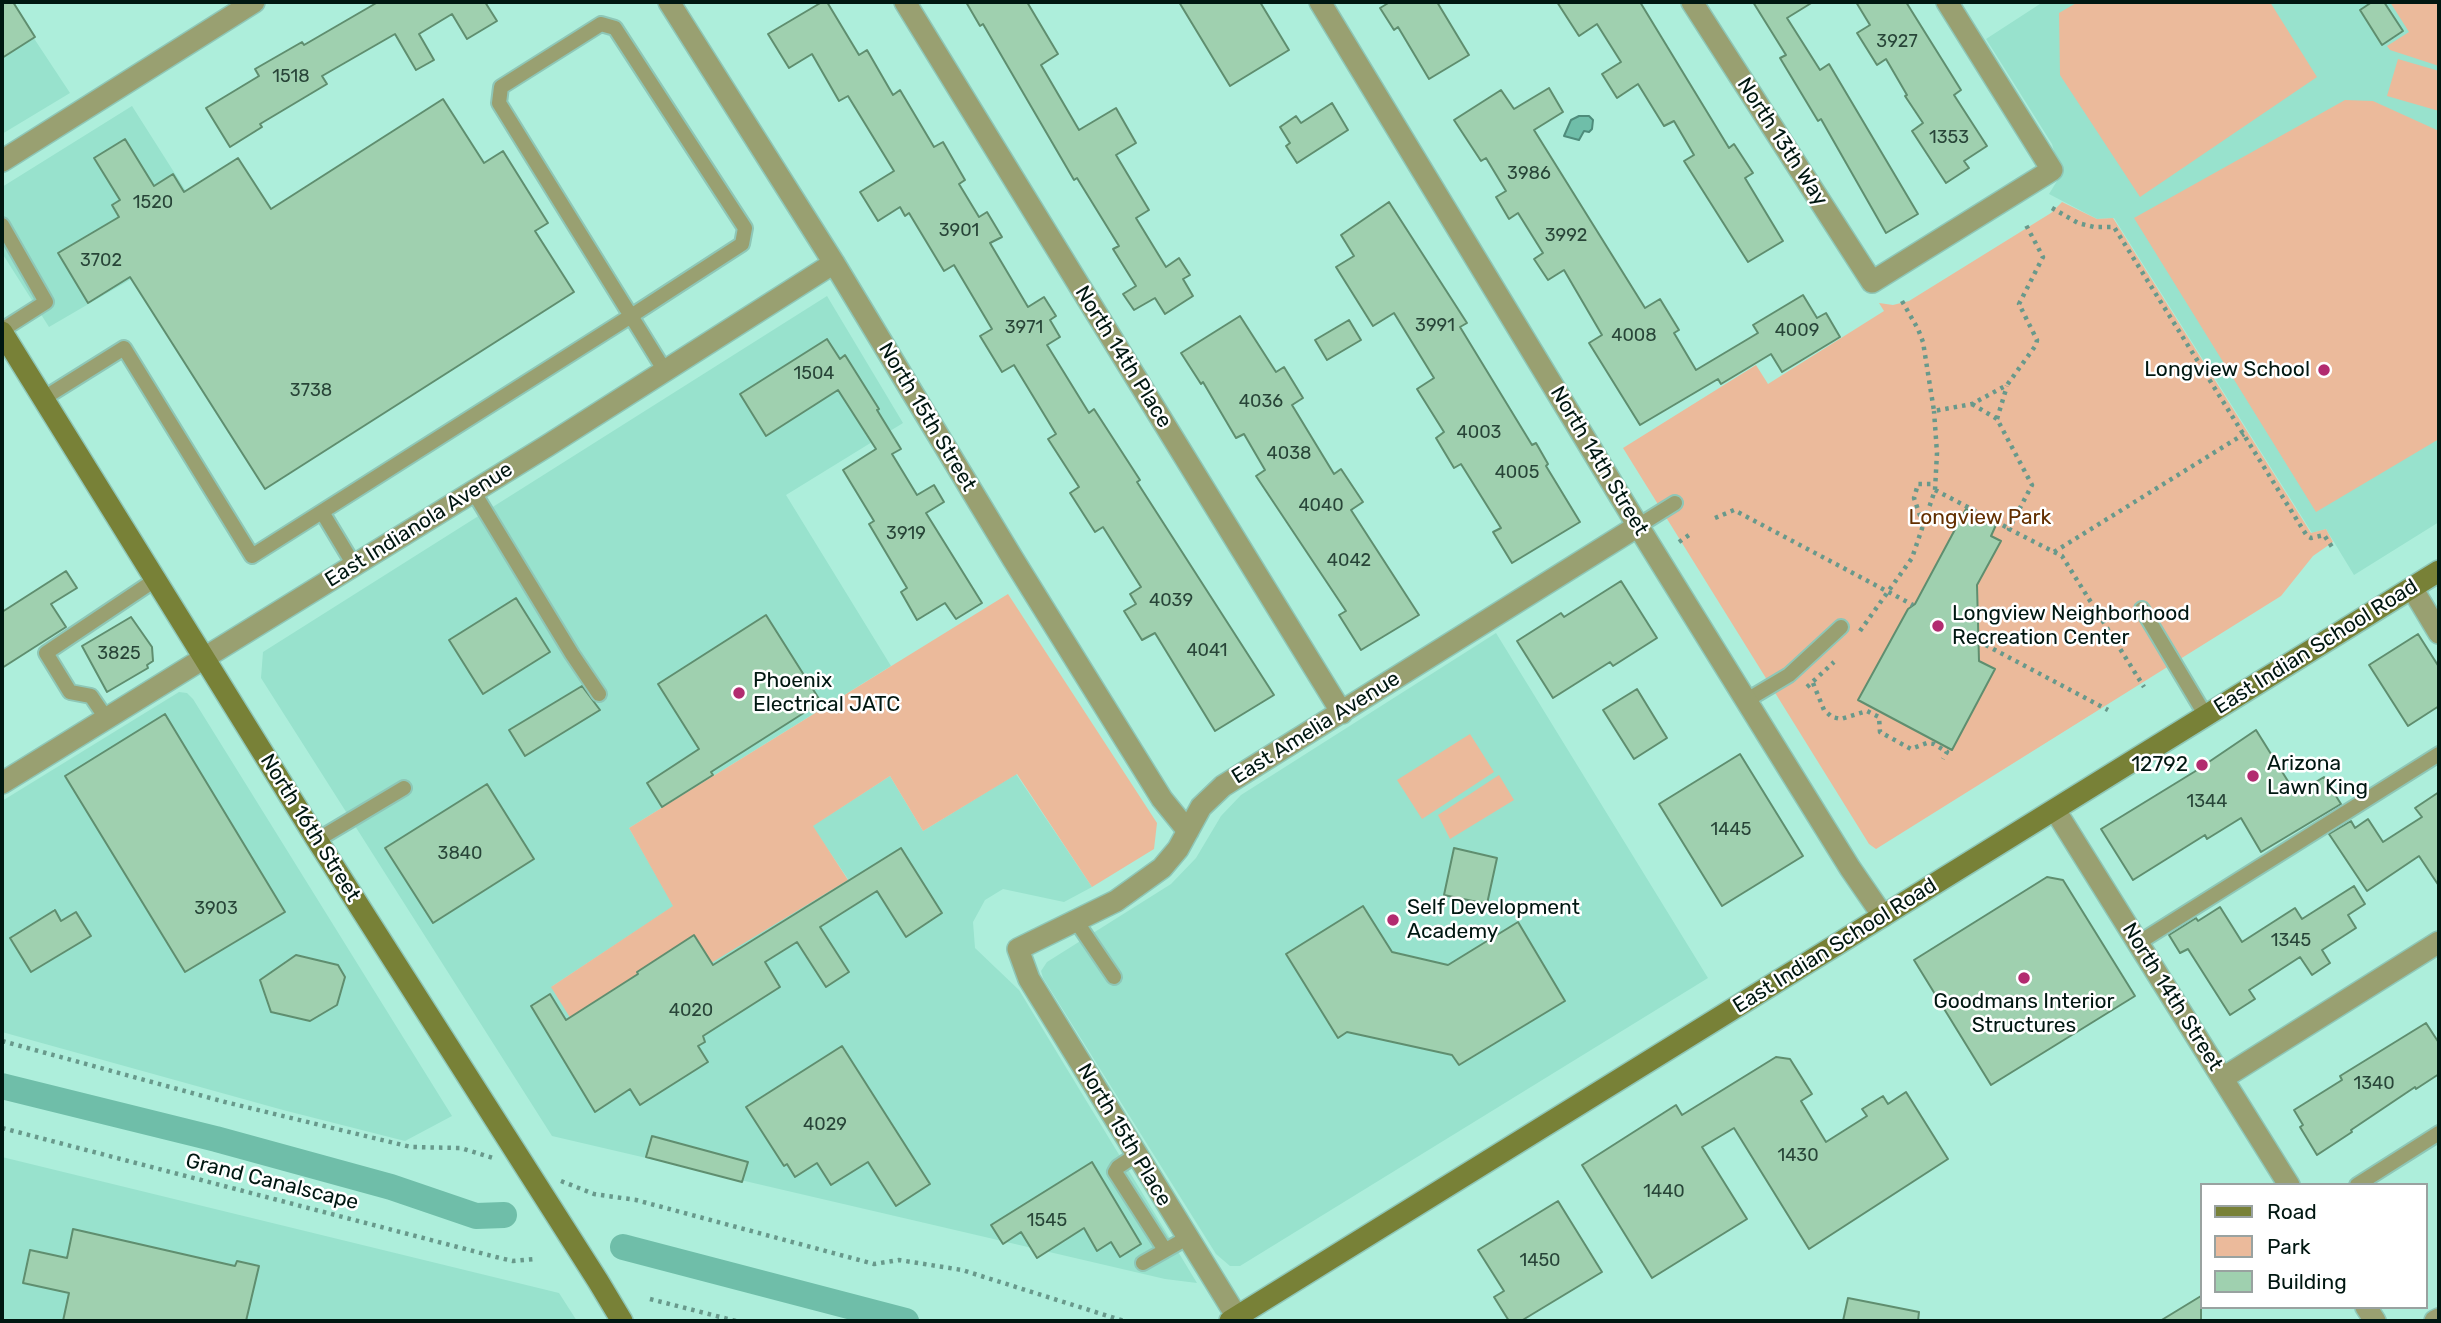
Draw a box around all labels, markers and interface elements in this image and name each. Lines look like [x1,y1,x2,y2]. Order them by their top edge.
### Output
house number: 3927 [1876,31,1918,53]
house number: 1518 [272,66,310,88]
street label: North 13th Way [1731,73,1833,211]
house number: 1353 [1929,127,1969,149]
house number: 3986 [1507,163,1551,185]
house number: 1520 [133,192,173,214]
house number: 3901 [939,220,979,242]
house number: 3992 [1545,225,1587,247]
house number: 3702 [80,250,122,272]
street label: North 14th Place [1069,281,1177,433]
house number: 3991 [1415,315,1455,337]
house number: 3971 [1005,317,1043,339]
house number: 4009 [1775,320,1819,342]
house number: 4008 [1611,325,1657,347]
street label: North 15th Street [873,338,981,496]
place label: Longview School [2144,357,2310,383]
marker: Longview School [2316,362,2332,378]
house number: 1504 [793,363,835,385]
house number: 3738 [290,380,332,402]
street label: North 14th Street [1545,382,1653,540]
house number: 4036 [1239,391,1283,413]
house number: 4003 [1457,422,1501,444]
house number: 4038 [1267,443,1311,465]
street label: East Indianola Avenue [321,457,517,593]
house number: 4005 [1495,462,1539,484]
house number: 4040 [1298,495,1344,517]
park label: Longview Park [1909,505,2051,531]
house number: 3919 [886,523,926,545]
house number: 4042 [1327,550,1371,572]
street label: East Indian School Road [2209,574,2423,720]
house number: 4039 [1149,590,1193,612]
place label: Longview Neighborhood Recreation Center [1952,601,2190,651]
marker: Longview Neighborhood Recreation Center [1930,618,1946,634]
house number: 4041 [1186,640,1228,662]
house number: 3825 [97,643,141,665]
street label: East Amelia Avenue [1227,666,1405,790]
place label: Phoenix Electrical JATC [753,668,900,718]
marker: Phoenix Electrical JATC [731,685,747,701]
street label: North 16th Street [254,750,366,906]
place label: Arizona Lawn King [2267,751,2368,801]
place label: 12792 [2131,752,2188,778]
marker: 12792 [2194,757,2210,773]
marker: Arizona Lawn King [2245,768,2261,784]
house number: 1344 [2187,791,2227,813]
house number: 1445 [1711,819,1751,841]
house number: 3840 [438,843,482,865]
street label: East Indian School Road [1728,873,1942,1019]
place label: Self Development Academy [1407,895,1580,945]
house number: 3903 [194,898,238,920]
marker: Self Development Academy [1385,912,1401,928]
street label: North 14th Street [2116,918,2228,1076]
house number: 1345 [2271,930,2311,952]
marker: Goodmans Interior Structures [2016,970,2032,986]
place label: Goodmans Interior Structures [1933,989,2115,1039]
house number: 4020 [669,1000,713,1022]
street label: North 15th Place [1072,1059,1176,1211]
house number: 1340 [2353,1073,2395,1095]
house number: 4029 [803,1114,847,1136]
house number: 1430 [1777,1145,1819,1167]
street label: Grand Canalscape [183,1148,361,1216]
house number: 1440 [1643,1181,1685,1203]
legend [2200,1183,2427,1309]
text: Road [2267,1199,2317,1224]
house number: 1545 [1027,1210,1067,1232]
text: Park [2267,1234,2311,1259]
house number: 1450 [1519,1250,1561,1272]
text: Building [2267,1269,2347,1294]

